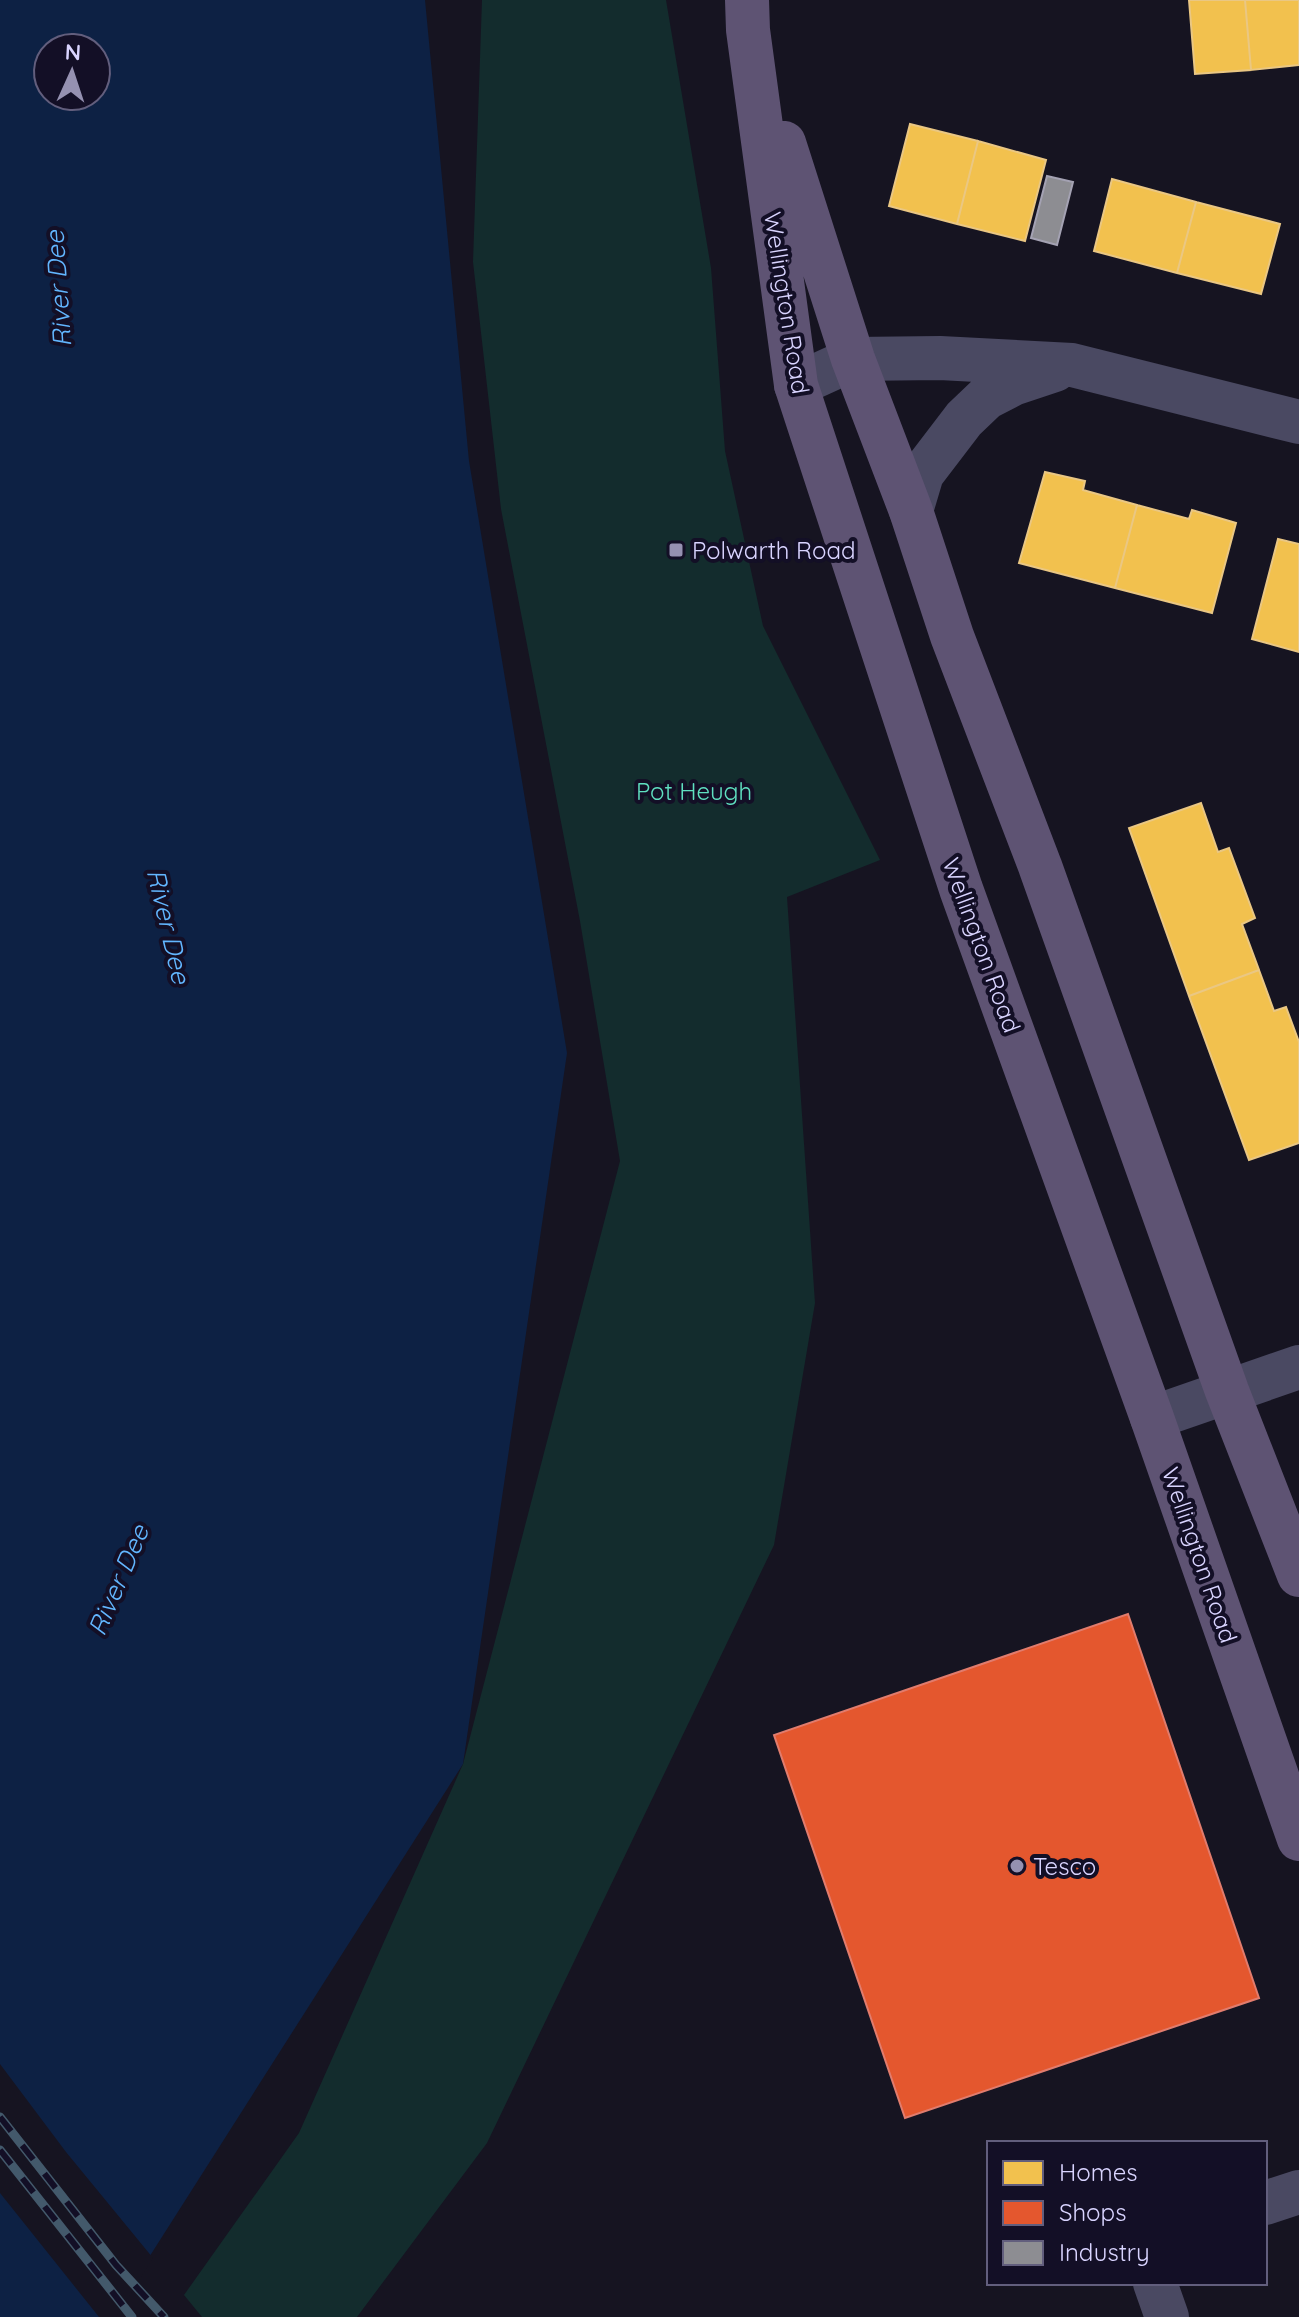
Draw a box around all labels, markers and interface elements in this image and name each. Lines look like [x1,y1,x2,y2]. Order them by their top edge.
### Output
north arrow [32,32,112,112]
text: N [64,38,82,66]
street label: Wellington Road [758,210,816,396]
water label: River Dee [37,228,79,348]
place label: Polwarth Road [692,535,856,565]
marker: Polwarth Road [667,541,685,559]
park label: Pot Heugh [636,776,752,806]
street label: Wellington Road [936,853,1028,1037]
water label: River Dee [140,865,198,988]
street label: Wellington Road [1156,1463,1244,1647]
water label: River Dee [80,1519,156,1640]
place label: Tesco [1033,1851,1096,1881]
marker: Tesco [1008,1857,1026,1875]
legend [987,2141,1267,2285]
text: Homes [1059,2157,1137,2187]
text: Shops [1059,2197,1126,2227]
text: Industry [1059,2237,1150,2267]

